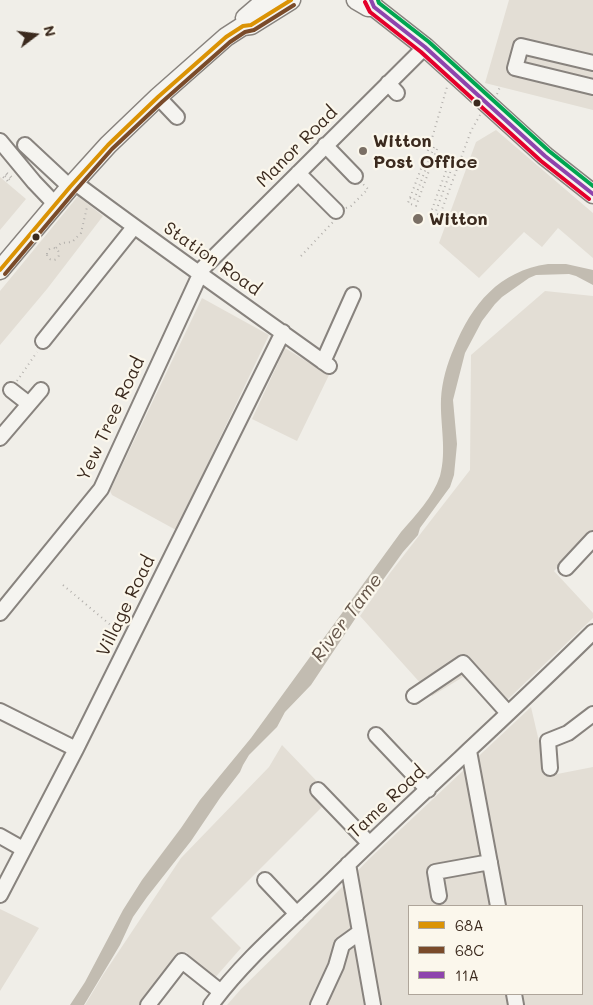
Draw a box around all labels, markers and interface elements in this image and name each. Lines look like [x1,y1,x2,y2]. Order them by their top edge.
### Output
north arrow [10,10,60,60]
text: N [39,23,61,39]
unlabelled marker [472,98,482,108]
street label: Manor Road [252,102,342,192]
place label: Witton Post Office [373,130,477,172]
marker: Witton Post Office [357,145,369,157]
place label: Witton [429,208,488,230]
marker: Witton [411,212,425,226]
street label: Station Road [159,217,265,301]
unlabelled marker [31,232,41,242]
street label: Yew Tree Road [73,353,149,485]
street label: Village Road [92,552,160,660]
water label: River Tame [306,569,388,667]
street label: Tame Road [344,761,430,843]
legend [408,905,583,995]
text: 68A [455,915,484,935]
text: 68C [455,940,484,960]
text: 11A [455,965,479,985]

